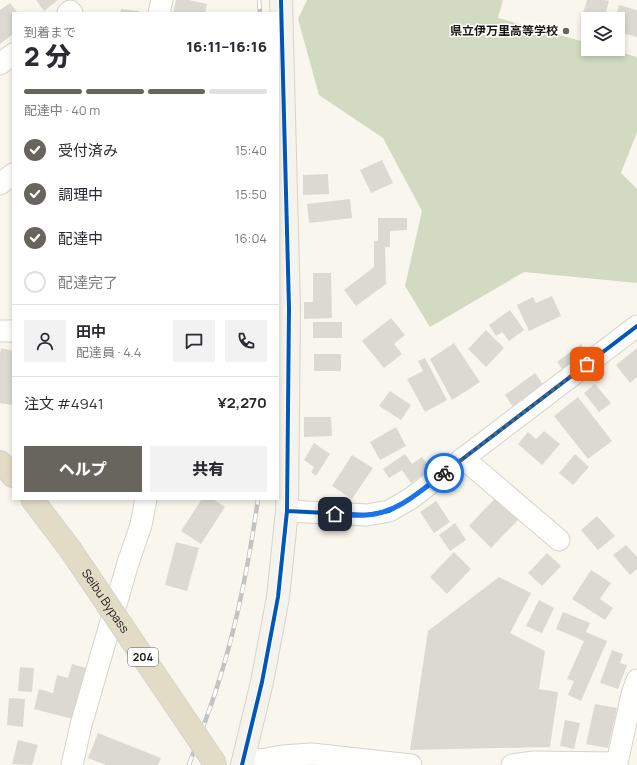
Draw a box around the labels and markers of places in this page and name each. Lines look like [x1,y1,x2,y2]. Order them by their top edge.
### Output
place label: 県立伊万里高等学校 [450,22,558,39]
marker: 県立伊万里高等学校 [561,26,571,36]
pin [570,347,604,381]
pin [318,497,352,531]

